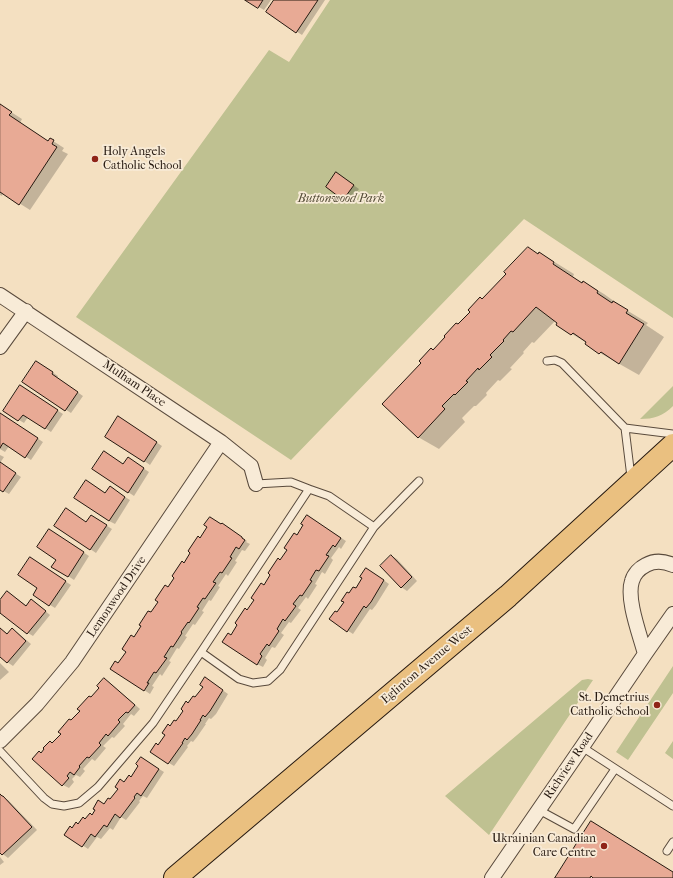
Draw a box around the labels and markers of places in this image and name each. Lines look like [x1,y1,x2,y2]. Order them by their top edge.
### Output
place label: Holy Angels Catholic School [103,145,182,173]
marker: Holy Angels Catholic School [90,154,100,164]
place label: St. Demetrius Catholic School [570,691,649,719]
marker: St. Demetrius Catholic School [652,700,662,710]
place label: Ukrainian Canadian Care Centre [492,832,596,860]
marker: Ukrainian Canadian Care Centre [599,841,609,851]

